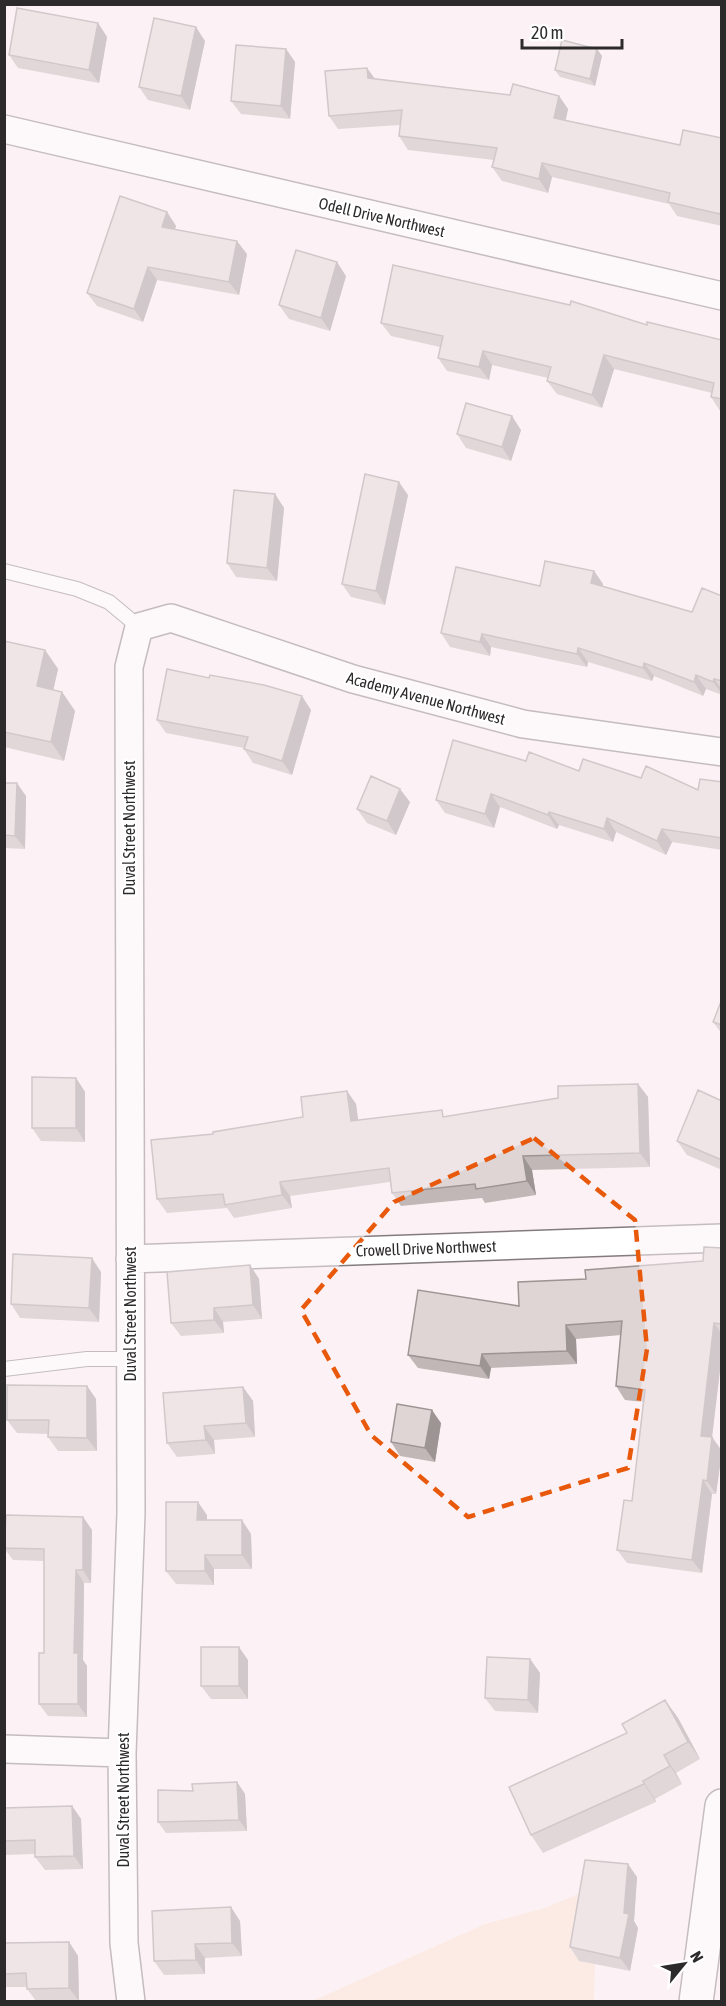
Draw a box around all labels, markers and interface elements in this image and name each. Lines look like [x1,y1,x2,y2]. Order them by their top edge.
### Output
scale bar [522,12,622,50]
text: 20 m [531,22,563,43]
street label: Odell Drive Northwest [317,194,447,240]
street label: Academy Avenue Northwest [344,668,508,729]
street label: Duval Street Northwest [120,760,138,896]
street label: Crowell Drive Northwest [355,1237,497,1259]
street label: Duval Street Northwest [121,1246,139,1382]
street label: Duval Street Northwest [114,1732,132,1868]
north arrow [654,1934,714,1994]
text: N [687,1948,707,1965]

